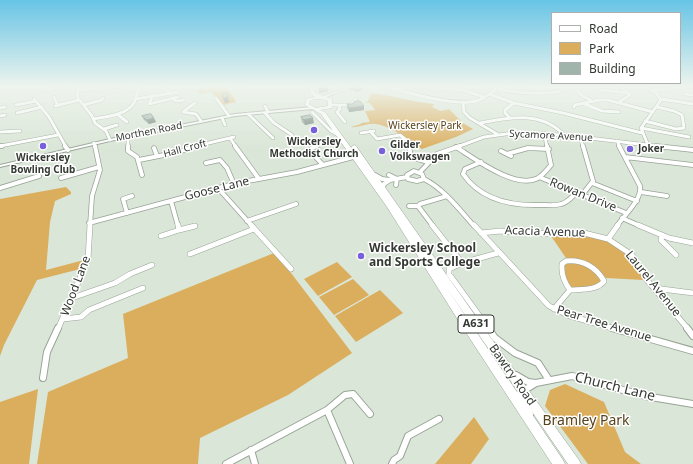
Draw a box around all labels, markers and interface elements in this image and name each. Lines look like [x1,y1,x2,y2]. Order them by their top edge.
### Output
legend [551,12,681,84]
text: Road [589,20,618,37]
text: Park [589,40,614,57]
text: Building [589,60,636,77]
street label: Morthen Road [115,120,183,144]
park label: Wickersley Park [388,120,462,132]
marker: Wickersley Methodist Church [309,125,319,135]
street label: Sycamore Avenue [509,128,593,144]
place label: Wickersley Methodist Church [269,136,359,160]
street label: Hall Croft [162,137,208,161]
place label: Gilder Volkswagen [390,139,450,162]
marker: Wickersley Bowling Club [38,141,48,151]
place label: Joker [638,143,664,155]
marker: Joker [625,144,635,154]
marker: Gilder Volkswagen [377,146,387,156]
place label: Wickersley Bowling Club [11,152,75,176]
street label: Goose Lane [183,174,251,204]
street label: Rowan Drive [547,175,619,215]
street label: Acacia Avenue [504,223,586,241]
place label: Wickersley School and Sports College [369,242,480,270]
street label: Laurel Avenue [622,248,684,320]
marker: Wickersley School and Sports College [356,251,366,261]
street label: Wood Lane [58,254,94,318]
street label: Pear Tree Avenue [555,303,653,345]
road number: A631 [458,315,494,333]
street label: Bawtry Road [486,342,538,408]
street label: Church Lane [573,369,657,405]
park label: Bramley Park [542,413,630,429]

